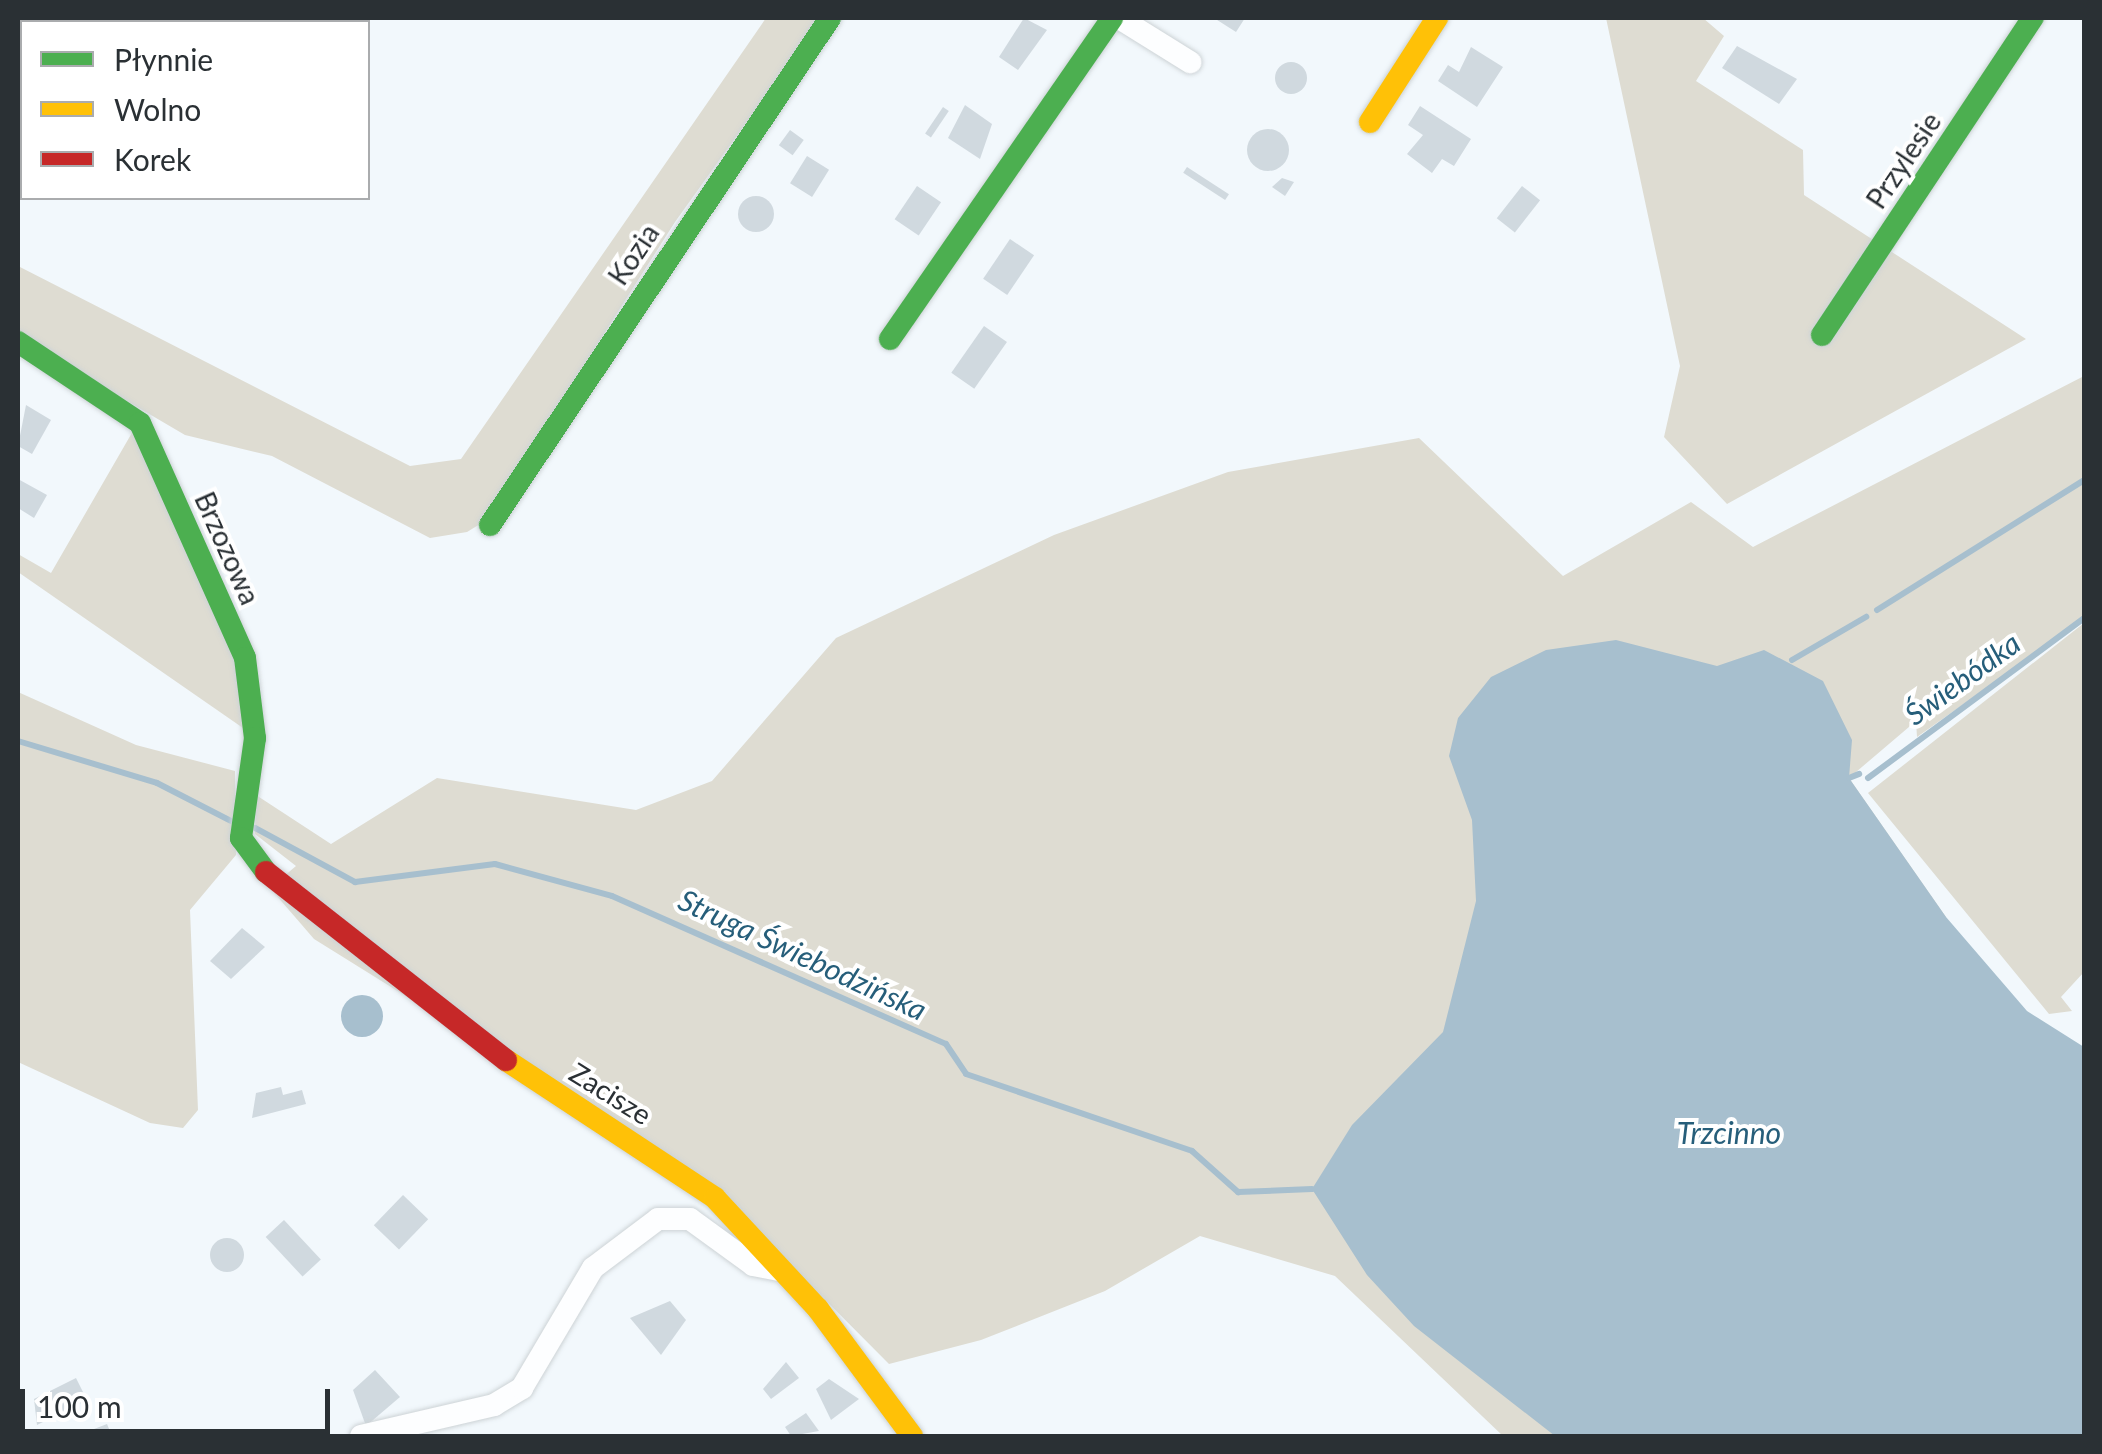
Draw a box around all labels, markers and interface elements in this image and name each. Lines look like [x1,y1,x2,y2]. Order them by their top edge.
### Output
legend [20,20,370,200]
text: Płynnie [114,41,213,77]
text: Wolno [114,91,201,127]
street label: Przylesie [1859,105,1947,215]
text: Korek [114,141,191,177]
street label: Kozia [601,217,665,291]
street label: Brzozowa [188,486,268,610]
water label: Świebódka [1897,624,2027,732]
water label: Struga Świebodzińska [673,881,933,1027]
street label: Zacisze [564,1055,658,1131]
water label: Trzcinno [1677,1114,1781,1150]
scale bar [25,1369,335,1431]
text: 100 m [37,1388,122,1424]

